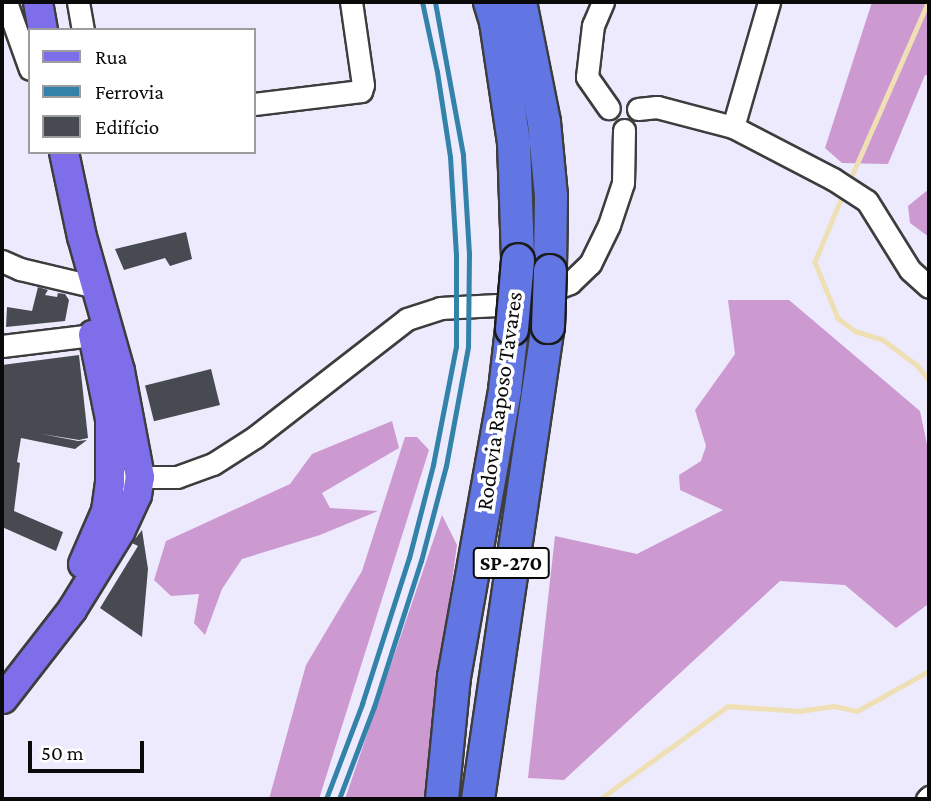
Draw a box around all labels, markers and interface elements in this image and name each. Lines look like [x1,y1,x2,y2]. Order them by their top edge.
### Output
legend [28,28,256,154]
text: Rua [95,45,127,69]
text: Ferrovia [95,80,164,104]
text: Edifício [95,115,159,139]
street label: Rodovia Raposo Tavares [470,290,528,512]
road number: SP-270 [472,546,550,580]
scale bar [32,728,147,772]
text: 50 m [41,741,84,765]

